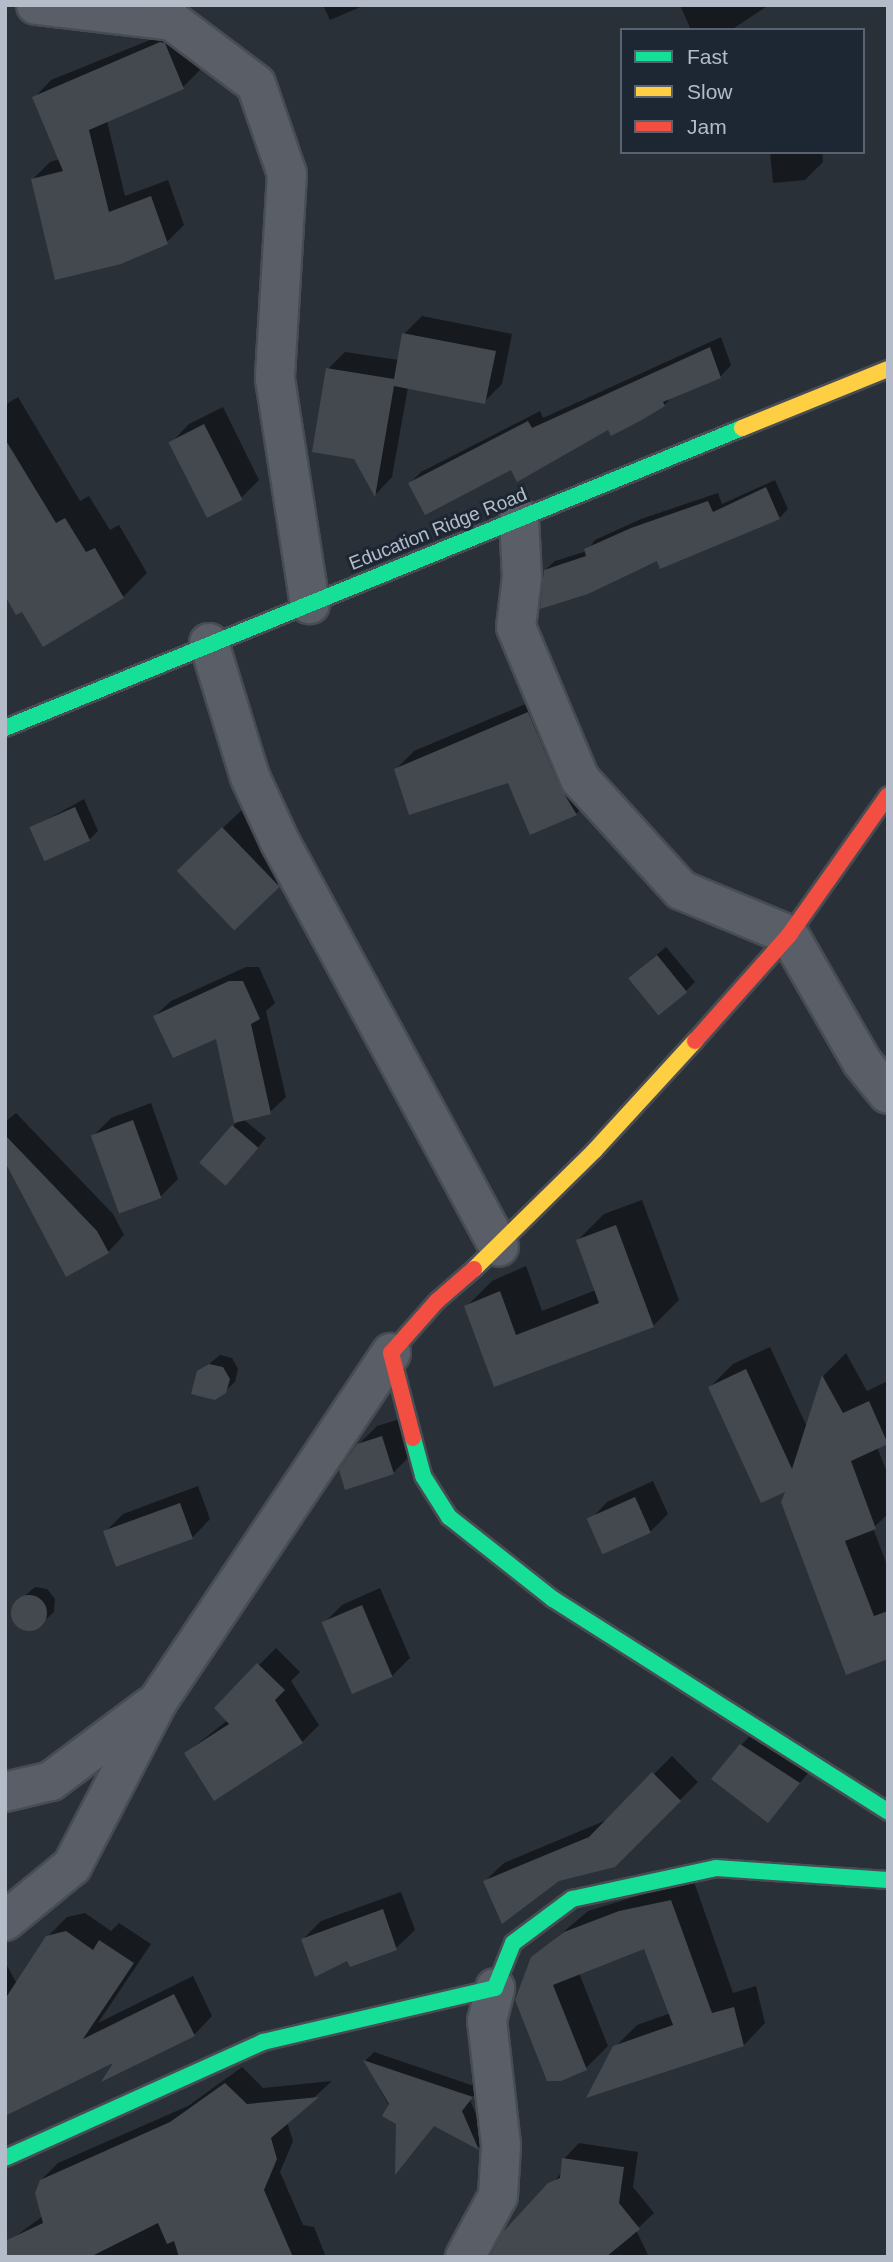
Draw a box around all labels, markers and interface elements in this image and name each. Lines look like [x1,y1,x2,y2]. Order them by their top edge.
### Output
legend [620,28,865,154]
text: Fast [687,45,728,68]
text: Slow [687,80,733,103]
text: Jam [687,115,727,138]
street label: Education Ridge Road [346,483,530,575]

